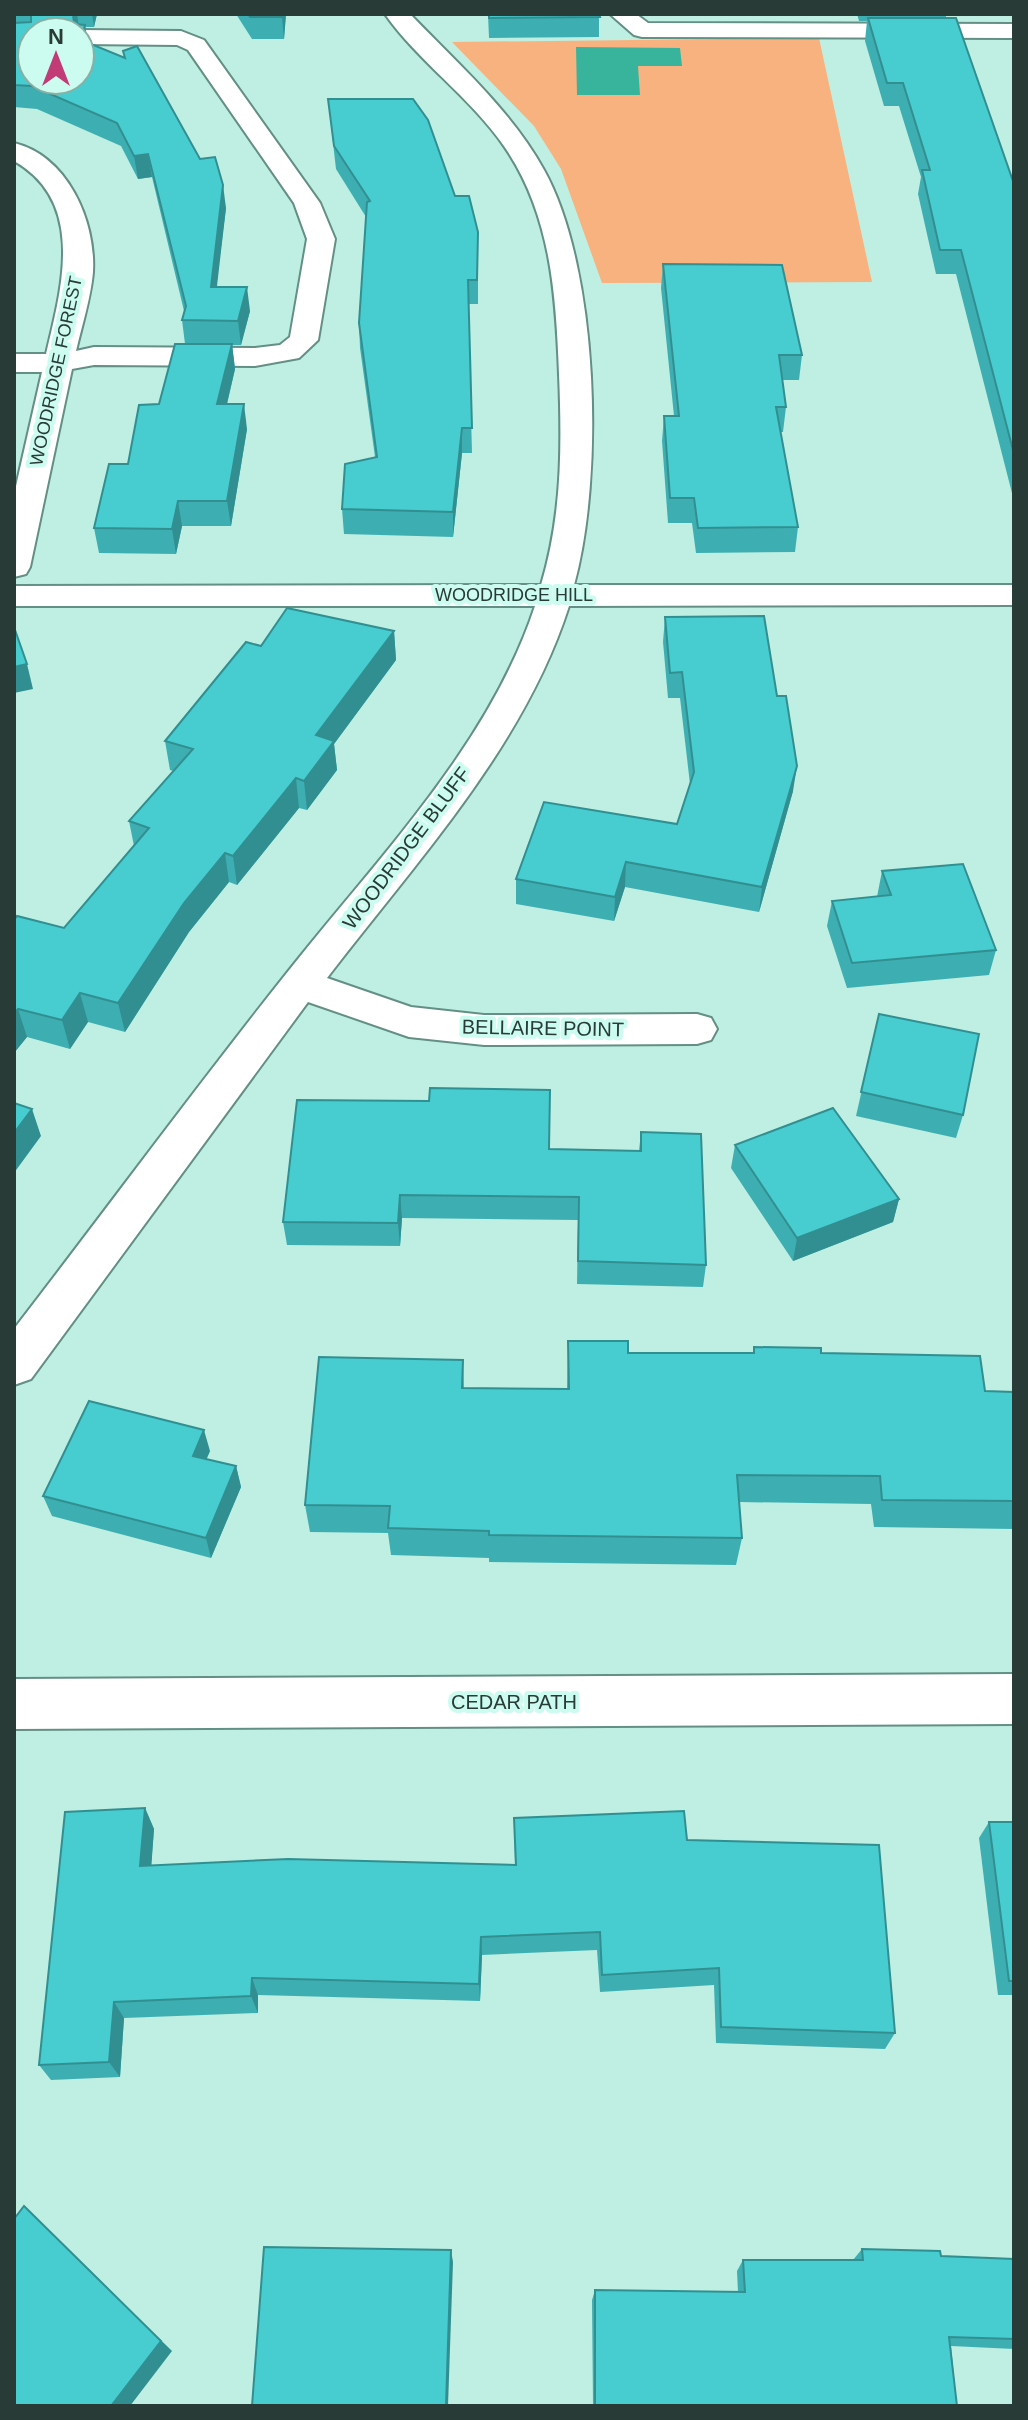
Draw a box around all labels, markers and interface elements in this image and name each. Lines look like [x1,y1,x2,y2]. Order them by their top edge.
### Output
north arrow [16,16,96,96]
text: N [48,24,64,49]
street label: WOODRIDGE FOREST [26,275,86,467]
street label: WOODRIDGE HILL [435,585,593,605]
street label: WOODRIDGE BLUFF [338,763,474,933]
street label: BELLAIRE POINT [462,1016,624,1040]
street label: CEDAR PATH [451,1691,577,1713]

